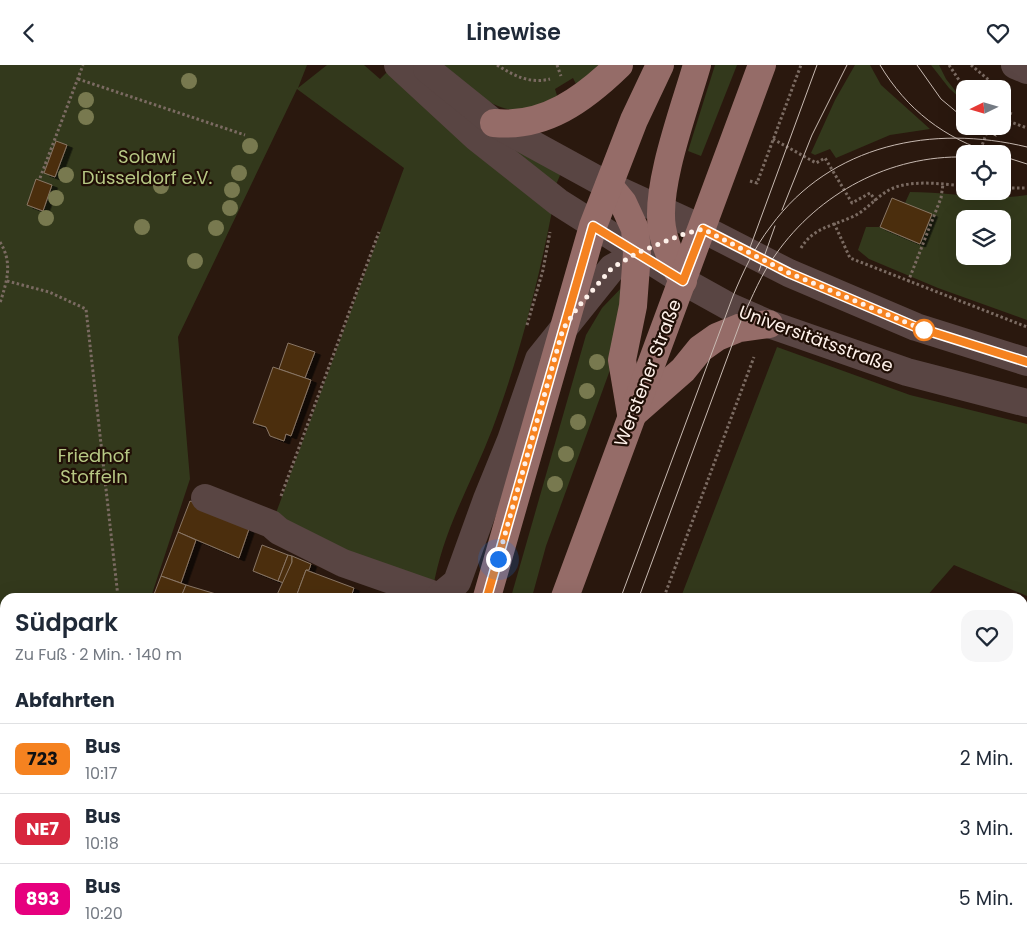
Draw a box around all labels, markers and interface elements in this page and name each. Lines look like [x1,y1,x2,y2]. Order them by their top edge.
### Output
text: Linewise [466,17,561,48]
icon: back [15,19,43,47]
icon: heart [984,19,1012,47]
north arrow [956,80,1011,135]
map controls [956,80,1011,265]
park label: Solawi Düsseldorf e.V. [82,144,212,190]
button: locate [956,145,1011,200]
button: layers [956,210,1011,265]
street label: Werstener Straße [608,295,687,450]
street label: Universitätsstraße [735,299,897,378]
unlabelled marker [913,319,935,341]
park label: Friedhof Stoffeln [58,443,130,489]
your location [486,547,511,572]
text: Südpark [15,606,118,639]
button: heart [961,610,1013,662]
text: Zu Fuß · 2 Min. · 140 m [15,643,182,666]
text: Abfahrten [15,687,115,714]
text: Bus [85,733,121,760]
text: 2 Min. [960,745,1013,772]
text: 723 [27,746,58,771]
text: 10:17 [85,762,117,785]
text: Bus [85,803,121,830]
text: 3 Min. [960,815,1013,842]
text: NE7 [26,816,59,841]
text: 10:18 [85,832,119,855]
text: Bus [85,873,121,900]
text: 5 Min. [959,885,1013,912]
text: 893 [26,886,59,911]
text: 10:20 [85,902,123,925]

